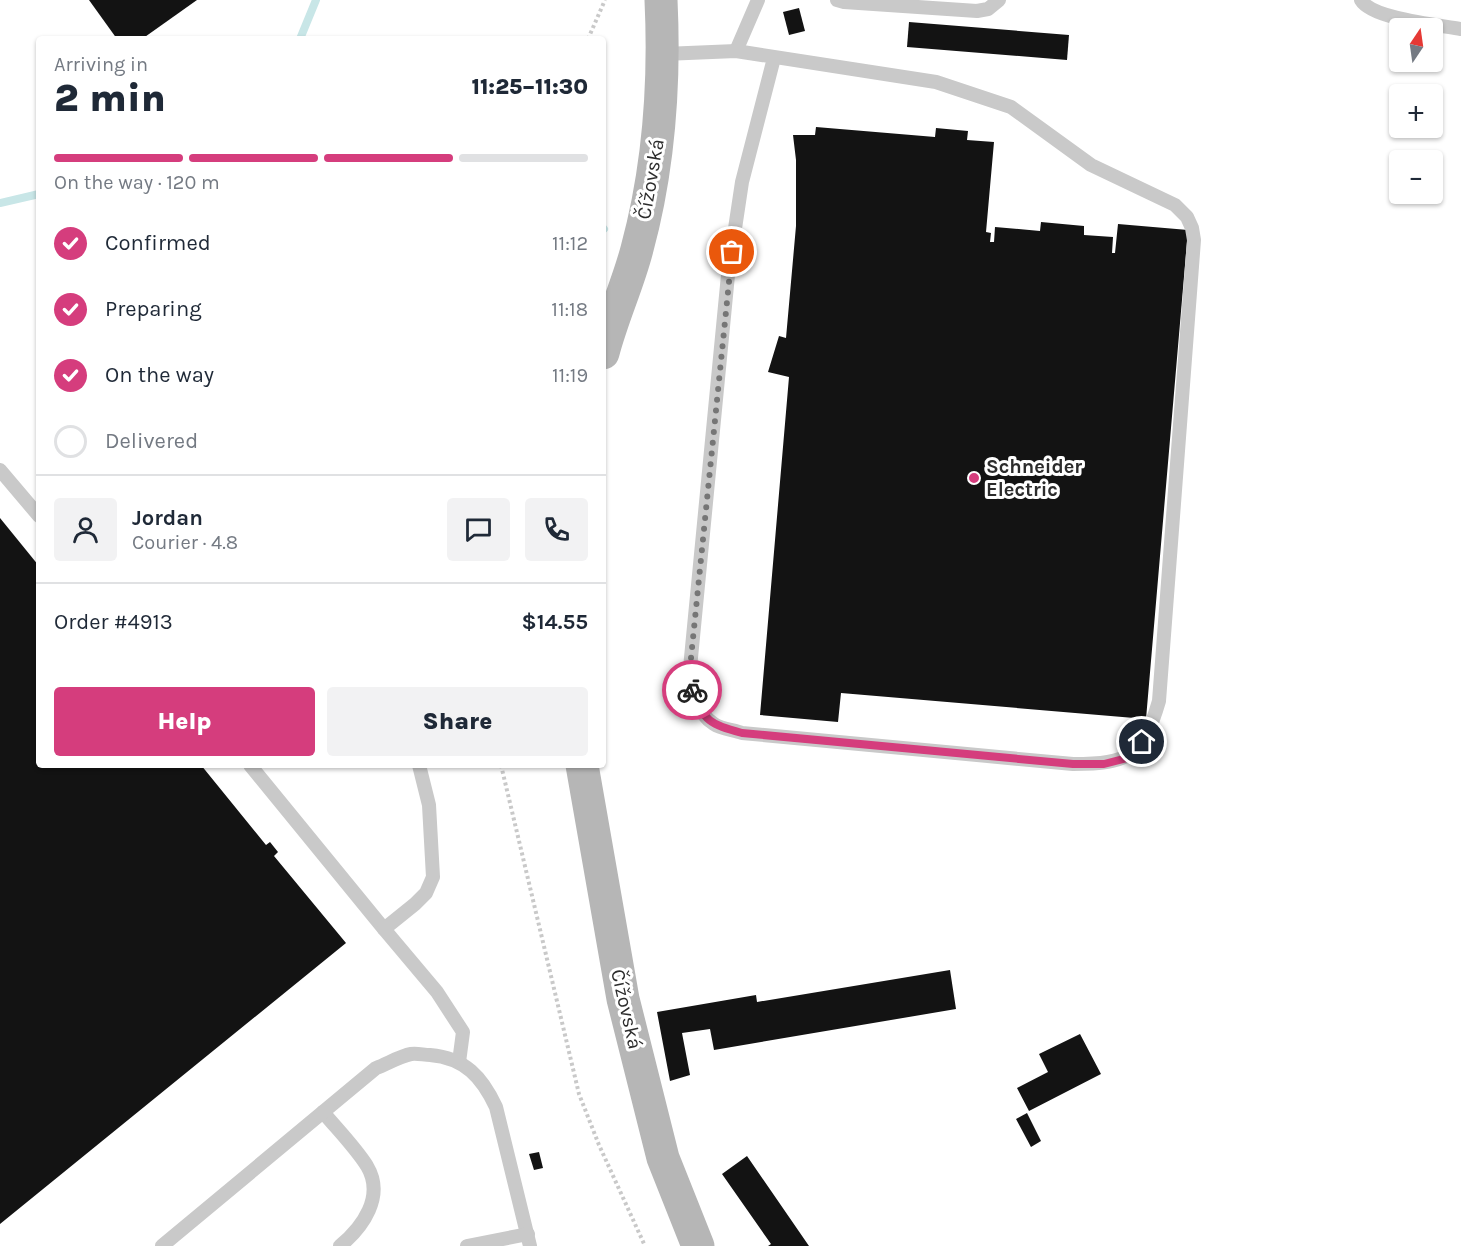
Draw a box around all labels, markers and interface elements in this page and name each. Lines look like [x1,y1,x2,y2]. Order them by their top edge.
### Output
north arrow [1389,18,1443,72]
map controls [1389,18,1443,204]
text: Arriving in [54,53,148,76]
text: 11:25–11:30 [471,74,588,100]
text: 2 min [54,75,166,121]
button: + [1389,84,1443,138]
street label: Čížovská [631,137,669,221]
button: − [1389,150,1443,204]
text: On the way · 120 m [54,171,220,194]
pin [706,226,757,277]
icon: check [54,227,87,260]
text: Confirmed [105,230,211,256]
text: 11:12 [552,232,588,255]
icon: bag [715,235,748,268]
icon: check [54,293,87,326]
text: Preparing [105,296,202,322]
text: 11:18 [551,298,588,321]
icon: check [54,359,87,392]
text: On the way [105,362,214,388]
text: 11:19 [552,364,588,387]
text: Delivered [105,428,198,454]
place label: Schneider Electric [986,455,1082,501]
marker: Schneider Electric [967,471,981,485]
button: person [54,498,117,561]
button: chat [447,498,510,561]
button: phone [525,498,588,561]
text: Jordan [132,505,203,531]
text: Courier · 4.8 [132,531,238,554]
text: Order #4913 [54,609,173,635]
text: $14.55 [522,609,588,635]
courier [662,660,722,720]
icon: bike [676,674,709,707]
button: Help [54,687,315,756]
button: Share [327,687,588,756]
pin [1116,716,1167,767]
icon: home [1125,725,1158,758]
street label: Čížovská [606,967,648,1051]

